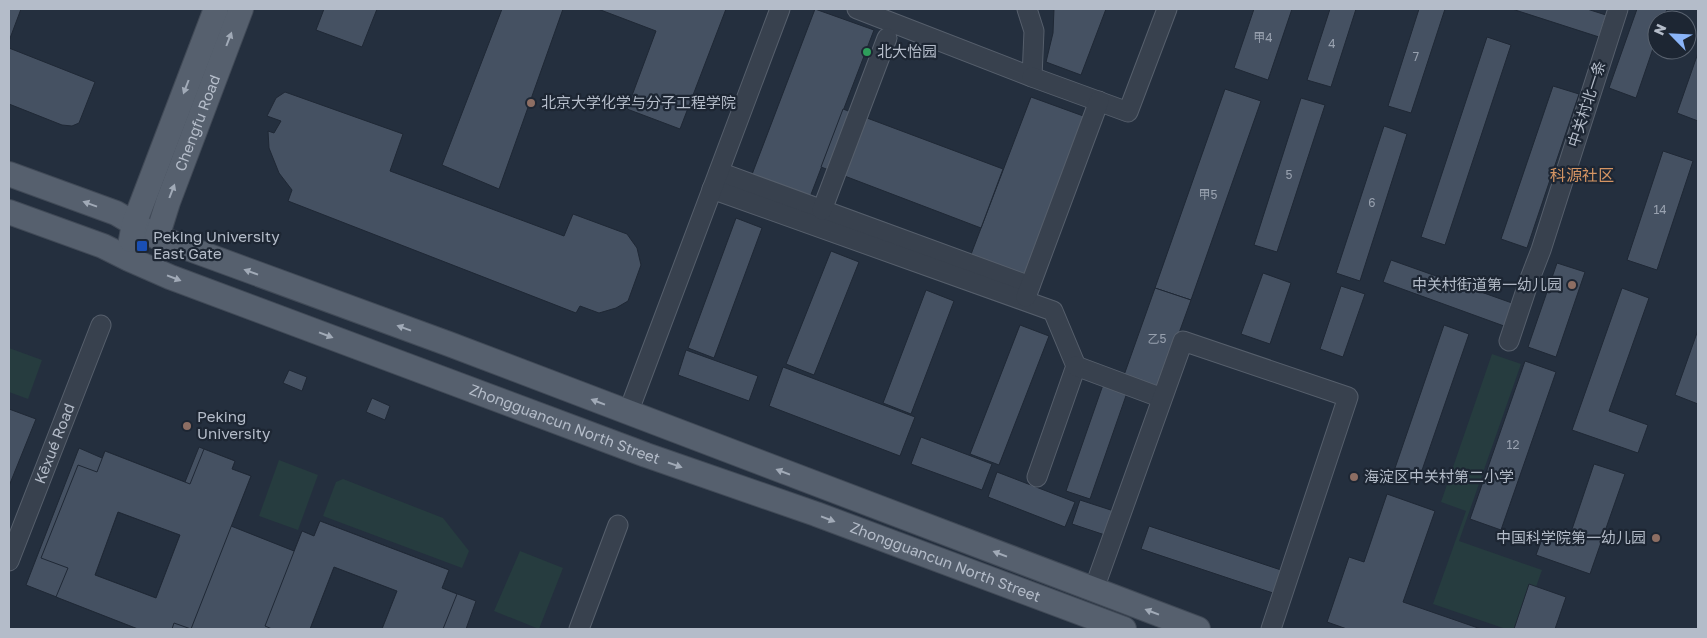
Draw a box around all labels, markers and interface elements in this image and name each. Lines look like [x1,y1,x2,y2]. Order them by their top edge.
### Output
north arrow [1647,10,1697,60]
text: N [1650,21,1670,38]
house number: 甲4 [1253,30,1273,45]
one-way arrow [225,31,233,46]
house number: 4 [1328,36,1336,51]
place label: 北大怡园 [877,42,937,60]
marker: 北大怡园 [861,46,873,58]
house number: 7 [1413,49,1419,64]
street label: 中关村北一条 [1564,58,1609,149]
street label: Chengfu Road [170,72,223,174]
one-way arrow [182,80,190,94]
place label: 北京大学化学与分子工程学院 [541,93,736,111]
marker: 北京大学化学与分子工程学院 [525,97,537,109]
district label: 科源社区 [1550,165,1614,185]
house number: 5 [1286,167,1293,182]
one-way arrow [168,183,176,198]
house number: 甲5 [1199,187,1218,202]
house number: 6 [1368,195,1376,210]
one-way arrow [82,200,97,208]
house number: 14 [1653,202,1667,217]
place label: Peking University East Gate [153,227,280,262]
marker: Peking University East Gate [135,239,149,253]
one-way arrow [243,268,258,276]
one-way arrow [167,274,182,282]
place label: 中关村街道第一幼儿园 [1412,275,1562,293]
marker: 中关村街道第一幼儿园 [1566,279,1578,291]
one-way arrow [396,324,411,332]
one-way arrow [319,331,334,339]
house number: 乙5 [1148,331,1167,346]
street label: Zhongguancun North Street [467,380,663,467]
one-way arrow [590,398,605,406]
street label: Kēxué Road [30,400,78,486]
place label: Peking University [197,407,271,442]
marker: Peking University [181,420,193,432]
house number: 12 [1507,437,1519,452]
one-way arrow [668,461,683,469]
place label: 海淀区中关村第二小学 [1364,467,1514,485]
one-way arrow [775,468,790,476]
marker: 海淀区中关村第二小学 [1348,471,1360,483]
one-way arrow [821,515,836,523]
street label: Zhongguancun North Street [848,518,1043,605]
place label: 中国科学院第一幼儿园 [1496,528,1646,546]
marker: 中国科学院第一幼儿园 [1650,532,1662,544]
one-way arrow [993,550,1008,557]
one-way arrow [1145,607,1160,615]

